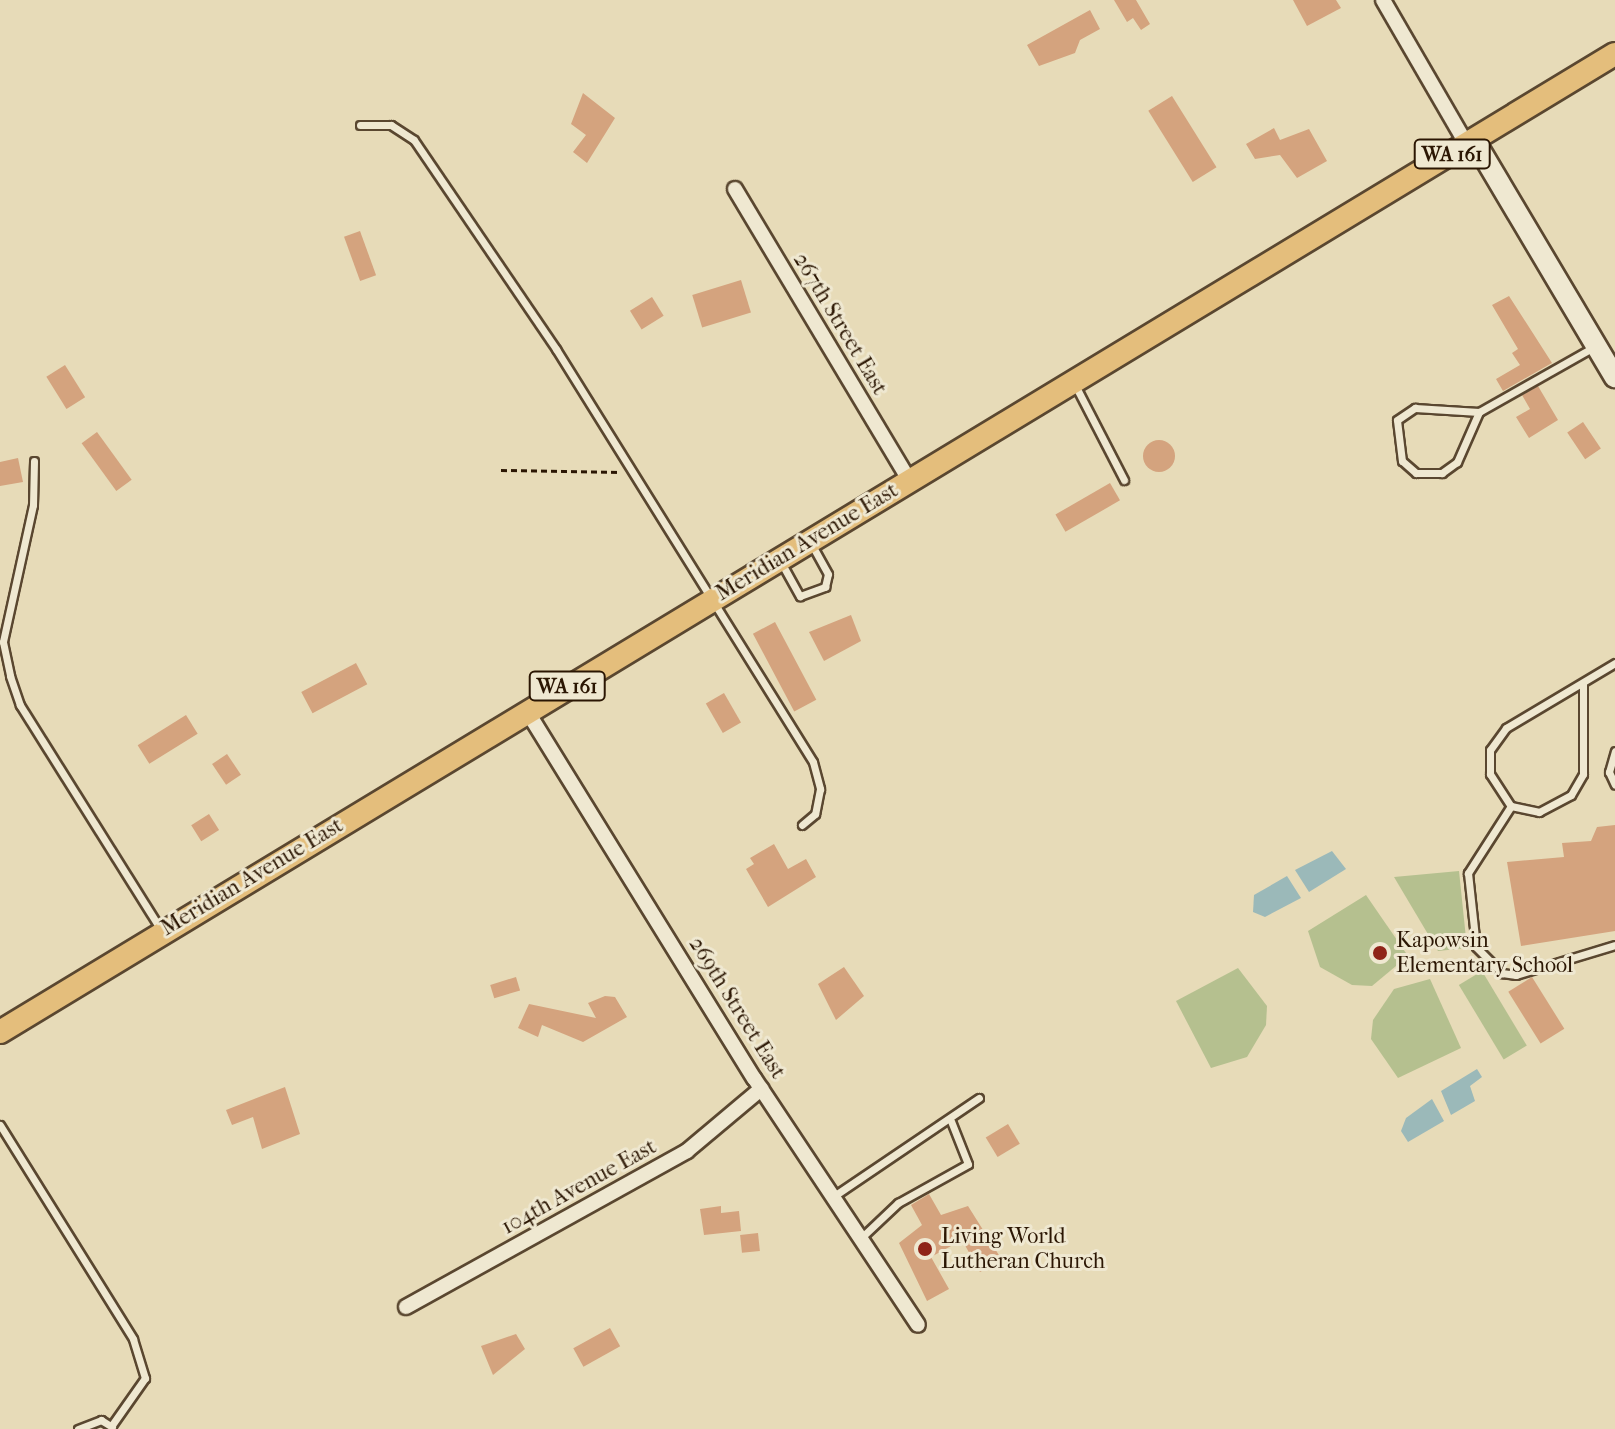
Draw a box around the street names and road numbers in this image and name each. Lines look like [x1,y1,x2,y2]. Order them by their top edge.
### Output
road number: WA 161 [1412,138,1492,170]
street label: 267th Street East [787,248,893,400]
street label: Meridian Avenue East [711,477,903,607]
road number: WA 161 [527,670,607,702]
street label: Meridian Avenue East [156,812,348,942]
street label: 269th Street East [683,932,791,1084]
street label: 104th Avenue East [497,1134,661,1240]

